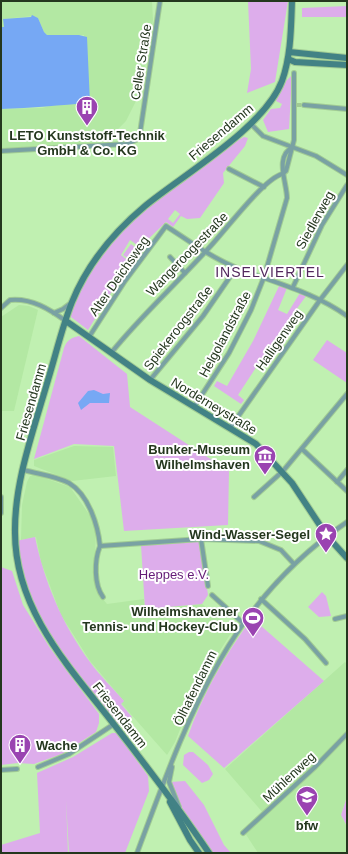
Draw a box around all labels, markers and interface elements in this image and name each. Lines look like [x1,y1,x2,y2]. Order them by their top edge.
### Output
street label: Celler Straße [128,23,154,101]
building icon: LETO Kunststoff-Technik GmbH & Co. KG [74,94,100,127]
street label: Friesendamm [186,101,256,163]
place label: LETO Kunststoff-Technik GmbH & Co. KG [9,128,166,158]
street label: Siedlerweg [293,188,337,252]
street label: Wangeroogestraße [143,209,231,299]
street label: Alter Deichsweg [86,233,152,319]
district label: INSELVIERTEL [215,264,325,280]
street label: Spiekeroogstraße [140,283,216,373]
street label: Helgolandstraße [196,288,254,380]
street label: Halligenweg [253,307,305,373]
street label: Friesendamm [13,362,49,442]
street label: Norderneystraße [168,374,260,438]
place label: Bunker-Museum Wilhelmshaven [148,442,250,472]
museum icon: Bunker-Museum Wilhelmshaven [252,443,278,476]
place icon: Wind-Wasser-Segel [313,521,339,554]
place label: Wind-Wasser-Segel [189,527,310,542]
park label: Heppes e.V. [139,567,209,582]
place label: Wilhelmshavener Tennis- und Hockey-Club [82,604,238,634]
sports icon: Wilhelmshavener Tennis- und Hockey-Club [240,605,266,638]
street label: Ölhafendamm [170,648,220,728]
street label: Friesendamm [90,679,150,751]
building icon: Wache [7,732,33,765]
place label: Wache [36,738,77,753]
street label: Mühlenweg [260,749,318,805]
school or university icon: bfw [294,784,320,817]
place label: bfw [296,818,319,833]

